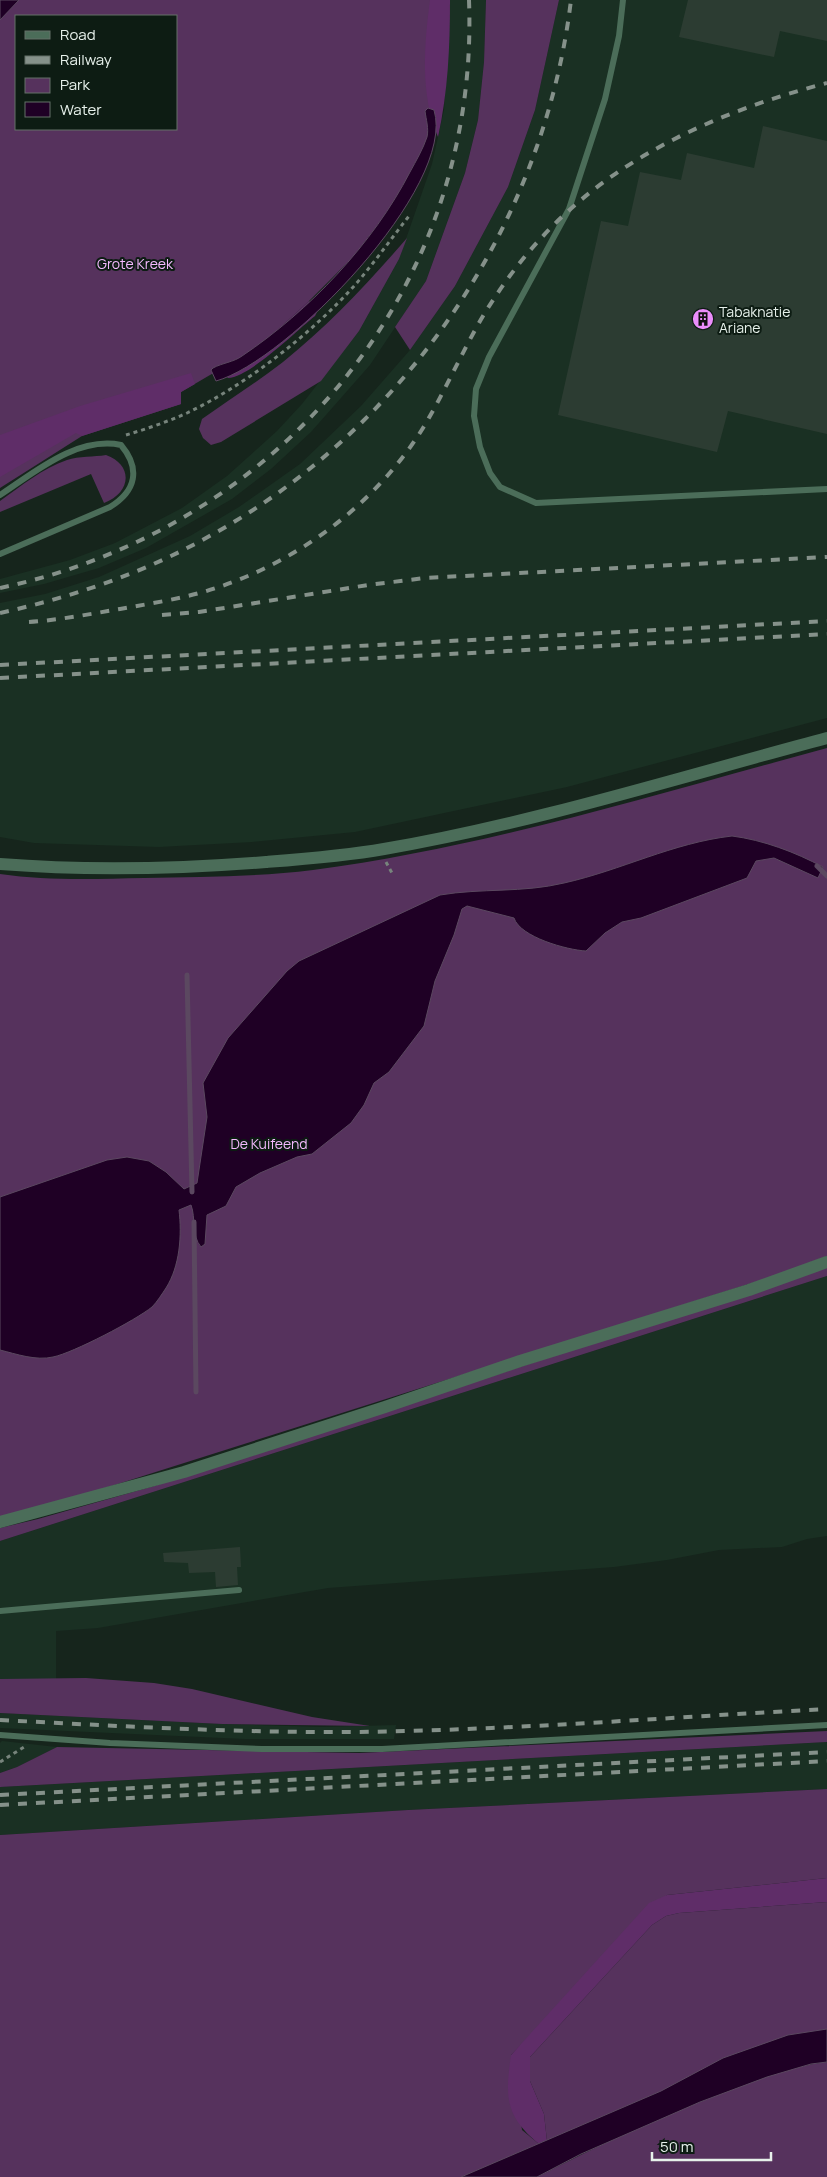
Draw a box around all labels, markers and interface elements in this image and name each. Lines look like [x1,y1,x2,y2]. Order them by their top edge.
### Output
legend [15,15,178,130]
text: Road [60,24,96,45]
text: Railway [60,49,112,70]
text: Park [60,74,90,95]
text: Water [60,99,102,120]
park label: Grote Kreek [97,254,174,273]
place label: Tabaknatie Ariane [719,302,790,337]
building icon: Tabaknatie Ariane [691,307,715,331]
park label: De Kuifeend [230,1134,308,1153]
scale bar [652,2130,771,2162]
text: 50 m [660,2136,694,2157]

